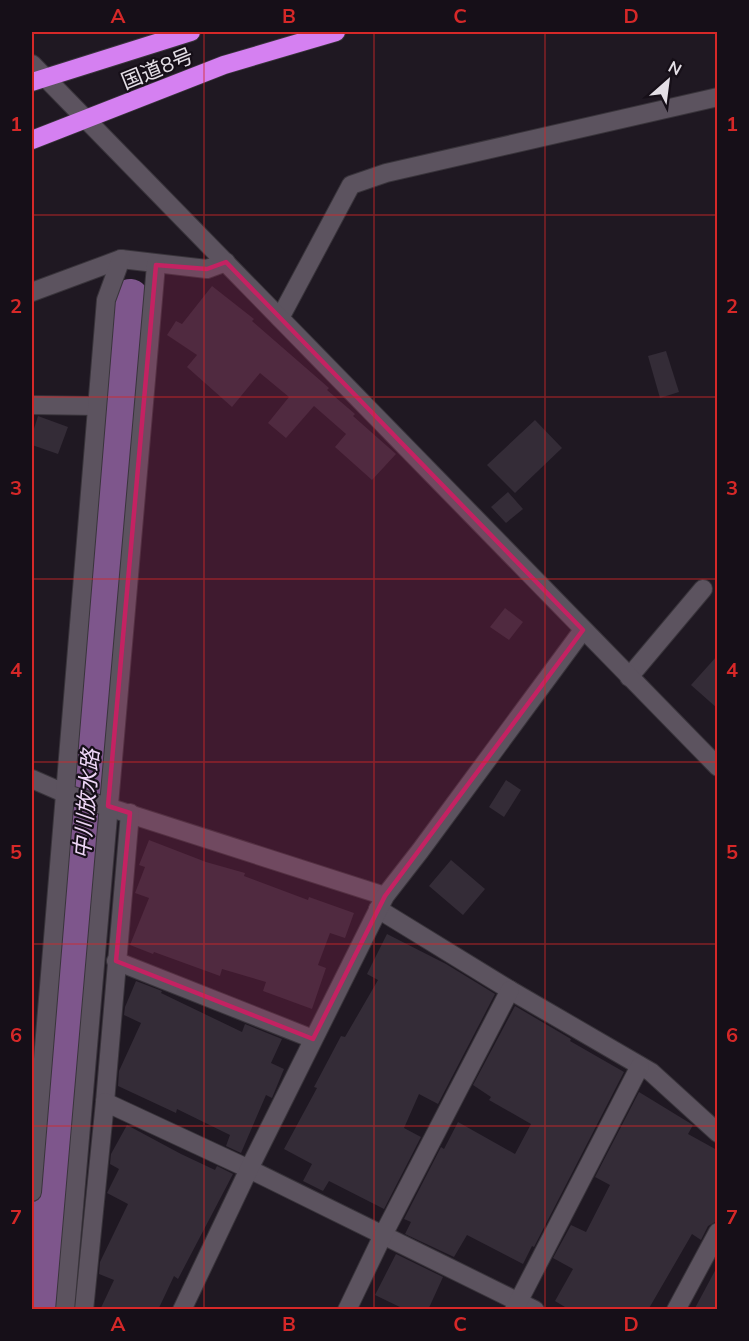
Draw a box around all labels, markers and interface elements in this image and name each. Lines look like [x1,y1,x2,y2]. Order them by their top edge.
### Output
text: A [111,3,126,28]
text: B [282,3,296,28]
text: C [453,3,467,28]
text: D [623,3,639,28]
street label: 国道8号 [117,42,197,94]
north arrow [638,51,698,111]
text: N [665,56,685,79]
text: 1 [10,111,22,136]
text: 1 [726,111,738,136]
text: 2 [10,293,22,318]
text: 2 [726,293,738,318]
text: 3 [10,475,22,500]
text: 3 [726,475,738,500]
text: 4 [10,657,22,682]
text: 4 [726,657,738,682]
water label: 中川放水路 [67,746,105,860]
text: 5 [10,839,22,864]
text: 5 [726,839,738,864]
text: 6 [10,1022,22,1047]
text: 6 [726,1022,738,1047]
text: 7 [10,1204,22,1229]
text: 7 [726,1204,738,1229]
text: A [111,1311,126,1336]
text: B [282,1311,296,1336]
text: C [453,1311,467,1336]
text: D [623,1311,639,1336]

